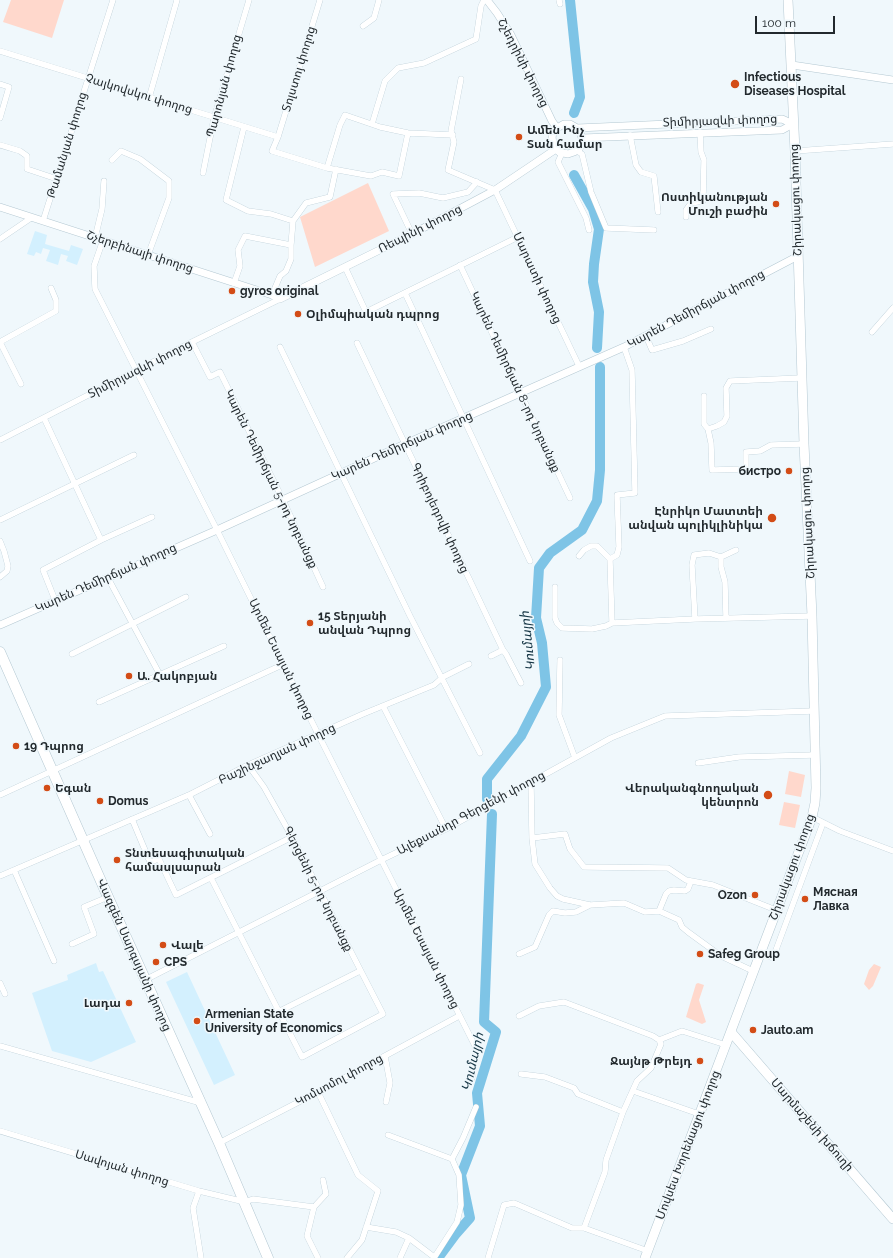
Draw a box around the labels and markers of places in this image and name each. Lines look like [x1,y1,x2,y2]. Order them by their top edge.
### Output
place label: Infectious Diseases Hospital [744,70,846,98]
marker: Infectious Diseases Hospital [729,78,741,90]
place label: Ամեն Ինչ Տան համար [527,123,602,151]
marker: Ամեն Ինչ Տան համար [514,132,524,142]
place label: Ոստիկանության Մուշի բաժին [661,190,768,218]
marker: Ոստիկանության Մուշի բաժին [771,199,781,209]
place label: gyros original [240,284,318,298]
marker: gyros original [227,286,237,296]
place label: Օլիմպիական դպրոց [306,307,439,321]
marker: Օլիմպիական դպրոց [293,309,303,319]
place label: бистро [739,464,781,478]
marker: бистро [784,466,794,476]
place label: Էնրիկո Մատտեի անվան պոլիկլինիկա [628,504,763,532]
marker: Էնրիկո Մատտեի անվան պոլիկլինիկա [766,512,778,524]
place label: 15 Տերյանի անվան Դպրոց [318,609,411,637]
marker: 15 Տերյանի անվան Դպրոց [305,618,315,628]
place label: Ա. Հակոբյան [137,669,217,683]
marker: Ա. Հակոբյան [124,671,134,681]
place label: 19 Դպրոց [24,739,84,753]
marker: 19 Դպրոց [11,741,21,751]
place label: Եգան [55,781,91,795]
place label: Վերականգնողական կենտրոն [625,781,759,809]
marker: Եգան [42,783,52,793]
marker: Վերականգնողական կենտրոն [762,789,774,801]
place label: Domus [108,794,148,808]
marker: Domus [95,796,105,806]
place label: Տնտեսագիտական համասլսարան [125,846,245,874]
marker: Տնտեսագիտական համասլսարան [112,855,122,865]
place label: Мясная Лавка [813,885,858,913]
place label: Ozon [718,888,747,902]
marker: Ozon [750,890,760,900]
marker: Мясная Лавка [800,894,810,904]
place label: Վալե [171,938,204,952]
marker: Վալե [158,940,168,950]
place label: Safeg Group [708,947,780,961]
marker: Safeg Group [695,949,705,959]
place label: CPS [164,955,187,969]
marker: CPS [151,957,161,967]
place label: Լադա [84,996,121,1010]
marker: Լադա [124,998,134,1008]
place label: Armenian State University of Economics [205,1007,343,1035]
marker: Armenian State University of Economics [192,1016,202,1026]
place label: Jauto.am [761,1023,813,1037]
marker: Jauto.am [748,1025,758,1035]
place label: Ջայնթ Թրեյդ [610,1054,692,1068]
marker: Ջայնթ Թրեյդ [695,1056,705,1066]

